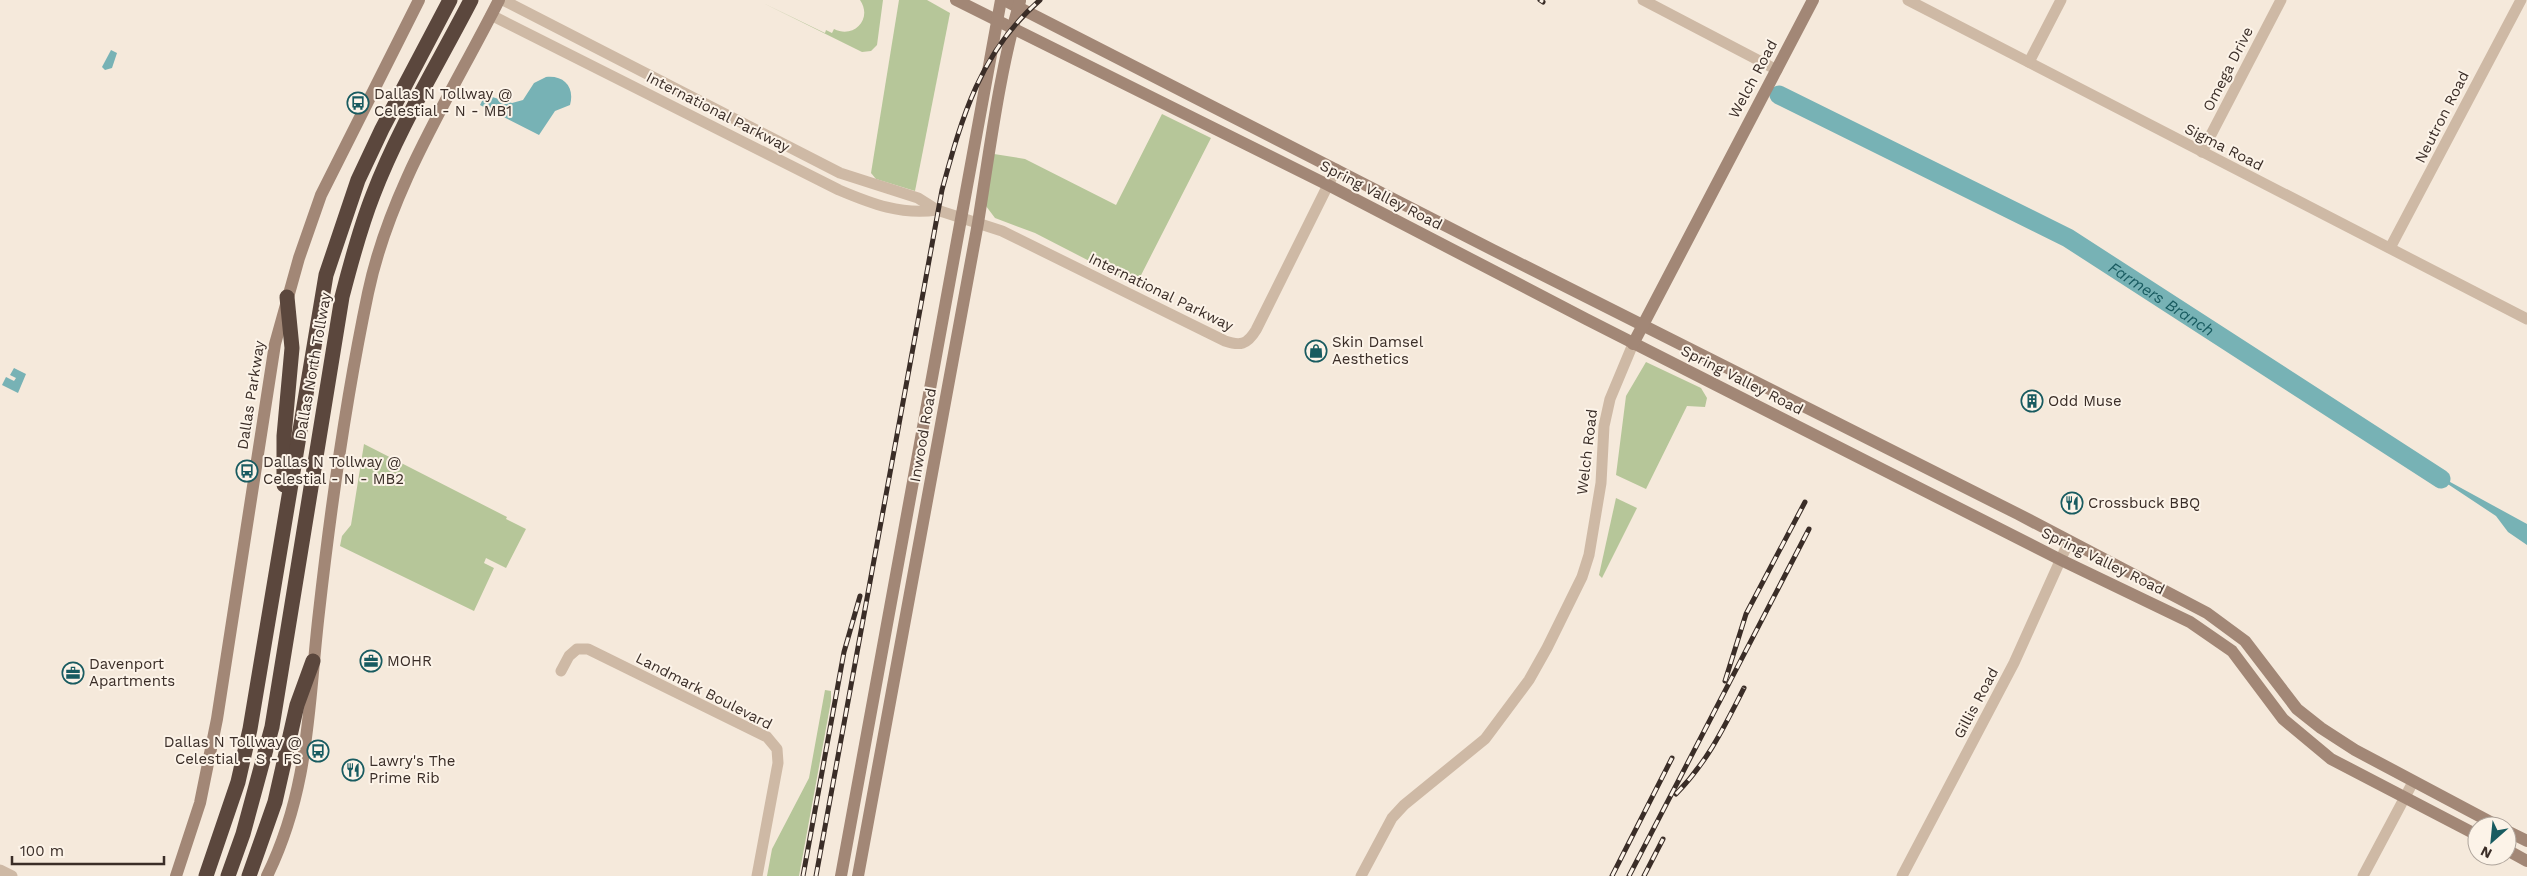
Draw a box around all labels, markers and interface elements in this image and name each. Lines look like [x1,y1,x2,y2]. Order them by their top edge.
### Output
street label: Omega Drive [2199,24,2257,114]
street label: Welch Road [1725,37,1781,121]
street label: International Parkway [643,68,793,156]
street label: Neutron Road [2411,68,2473,166]
place label: Dallas N Tollway @ Celestial - N - MB1 [374,85,512,120]
bus stop icon: Dallas N Tollway @ Celestial - N - MB1 [346,91,370,115]
street label: Sigma Road [2182,120,2266,174]
street label: Spring Valley Road [1317,156,1445,234]
street label: International Parkway [1086,249,1237,335]
water label: Farmers Branch [2105,258,2218,340]
street label: Dallas North Tollway [291,291,335,441]
place label: Skin Damsel Aesthetics [1332,333,1424,368]
street label: Dallas Parkway [233,339,269,451]
shop icon: Skin Damsel Aesthetics [1304,339,1328,363]
street label: Spring Valley Road [1678,341,1806,419]
street label: Inwood Road [906,387,940,483]
building icon: Odd Muse [2020,389,2044,413]
place label: Odd Muse [2048,392,2122,410]
street label: Welch Road [1573,408,1601,496]
place label: Dallas N Tollway @ Celestial - N - MB2 [263,453,404,488]
bus stop icon: Dallas N Tollway @ Celestial - N - MB2 [235,459,259,483]
restaurant icon: Crossbuck BBQ [2060,491,2084,515]
place label: Crossbuck BBQ [2088,494,2200,512]
street label: Spring Valley Road [2038,523,2168,599]
office icon: MOHR [359,649,383,673]
street label: Landmark Boulevard [633,649,775,733]
place label: MOHR [387,652,432,670]
place label: Davenport Apartments [89,655,175,690]
office icon: Davenport Apartments [61,661,85,685]
street label: Gillis Road [1950,664,2002,742]
place label: Dallas N Tollway @ Celestial - S - FS [164,733,302,768]
bus stop icon: Dallas N Tollway @ Celestial - S - FS [306,739,330,763]
place label: Lawry's The Prime Rib [369,752,455,787]
restaurant icon: Lawry's The Prime Rib [341,758,365,782]
north arrow [2467,816,2517,866]
scale bar [12,834,165,866]
text: 100 m [20,842,64,860]
text: N [2478,843,2494,862]

